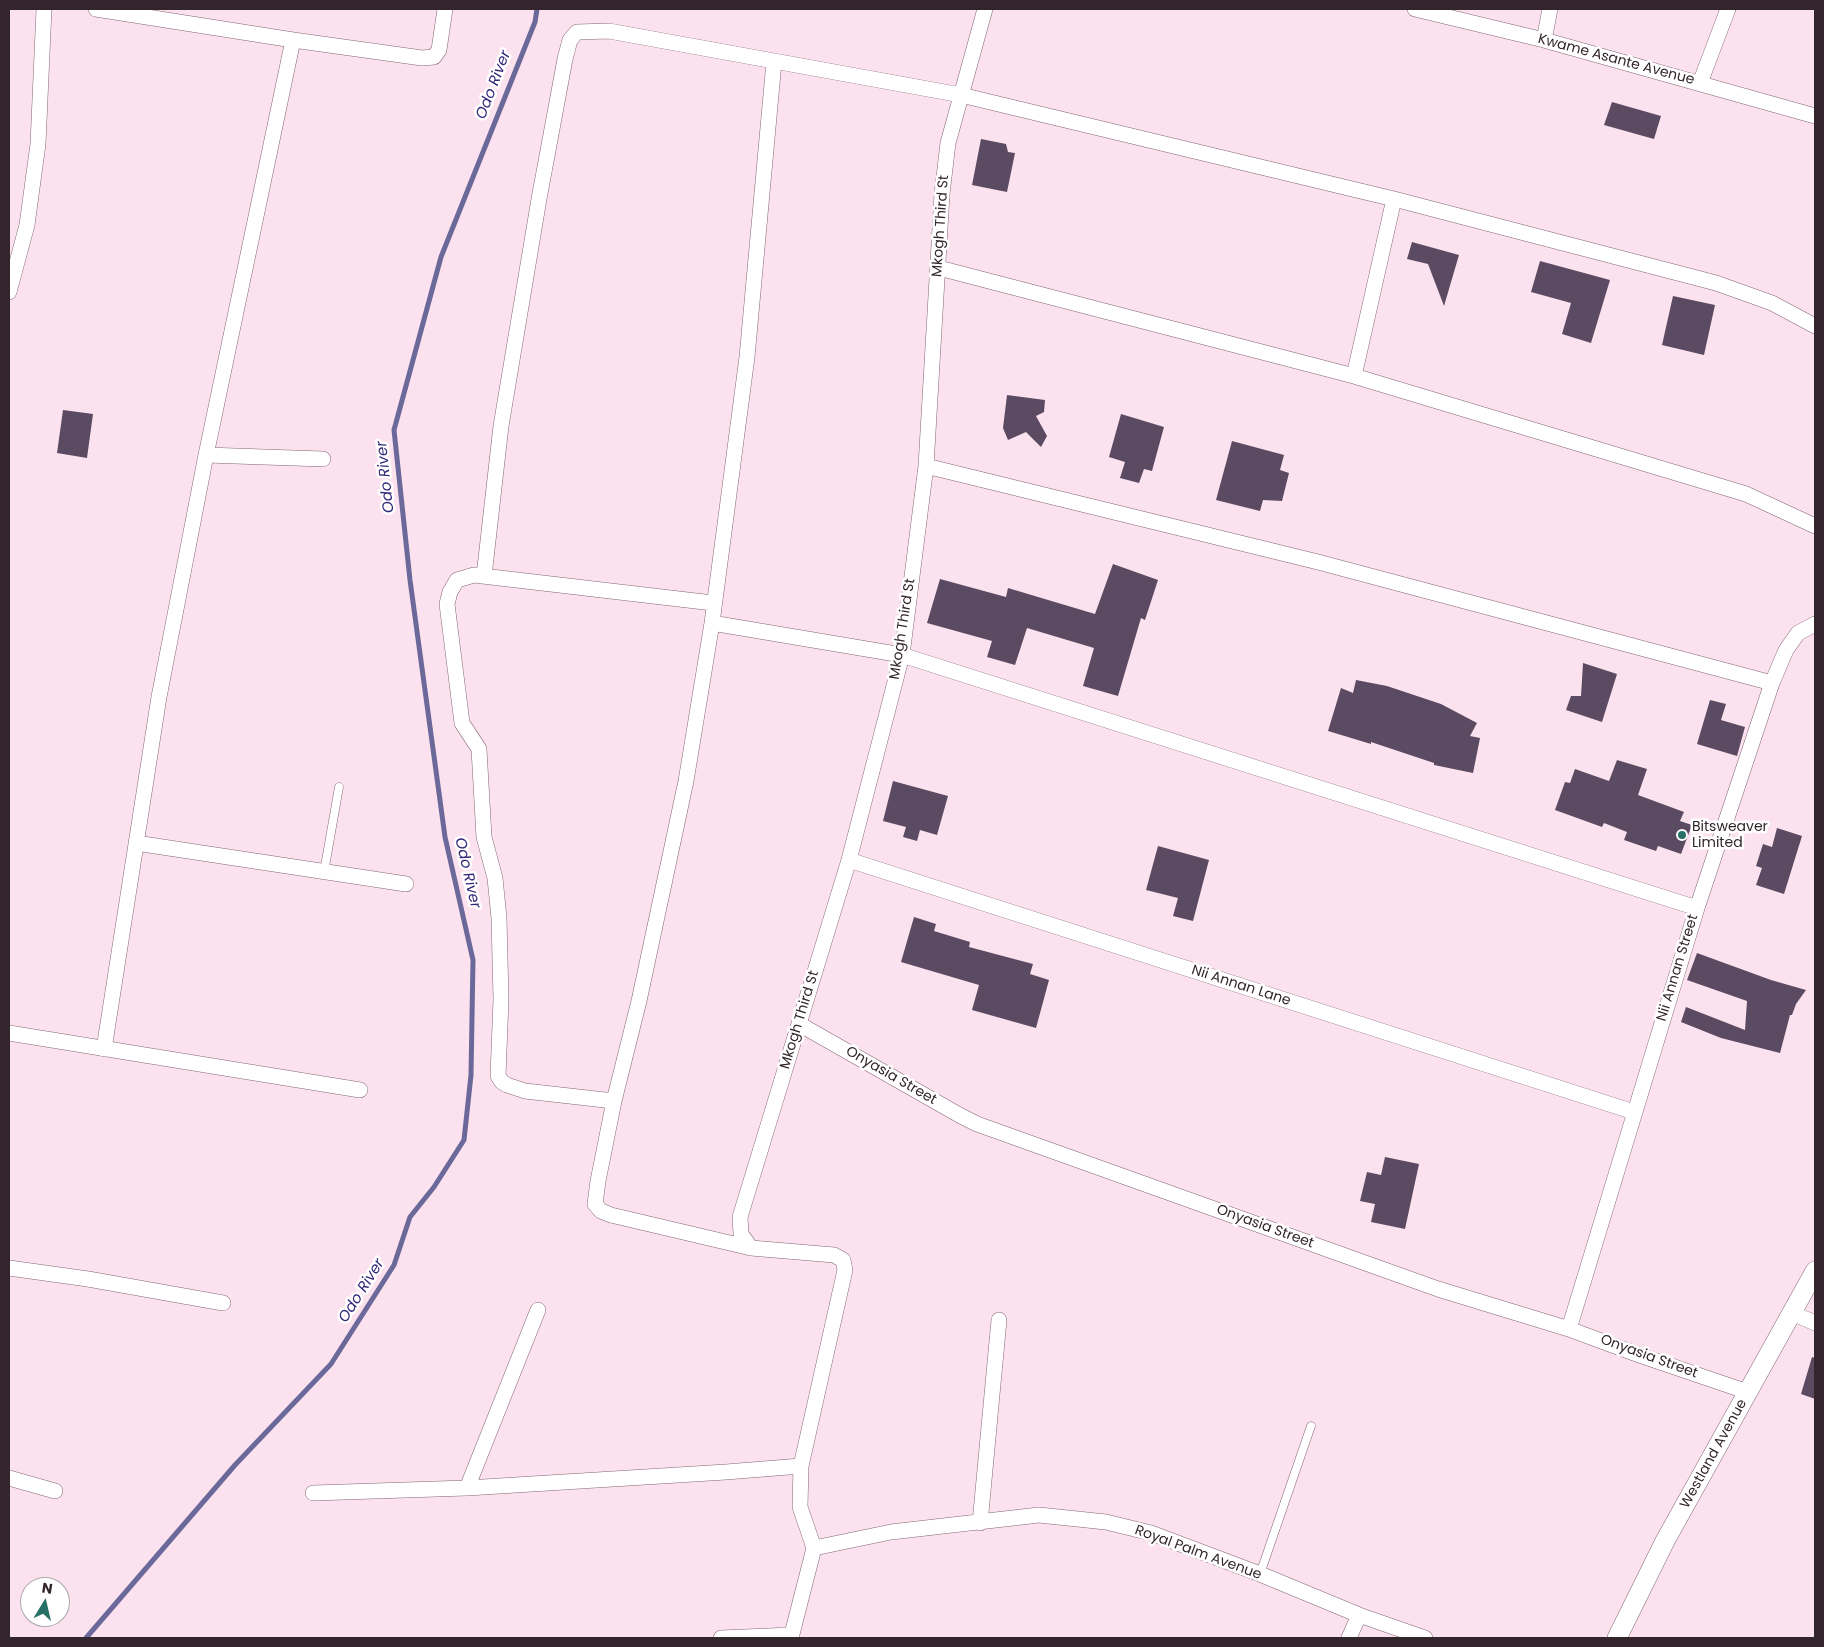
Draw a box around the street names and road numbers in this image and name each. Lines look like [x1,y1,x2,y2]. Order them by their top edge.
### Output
street label: Kwame Asante Avenue [1536,31,1696,89]
street label: Mkogh Third St [929,174,953,278]
street label: Mkogh Third St [887,577,919,681]
street label: Nii Annan Street [1654,912,1702,1024]
street label: Nii Annan Lane [1189,962,1293,1010]
street label: Mkogh Third St [777,969,823,1071]
street label: Onyasia Street [843,1043,939,1109]
street label: Onyasia Street [1214,1202,1316,1252]
street label: Onyasia Street [1598,1332,1700,1382]
street label: Westland Avenue [1677,1396,1751,1512]
street label: Royal Palm Avenue [1132,1522,1264,1584]

